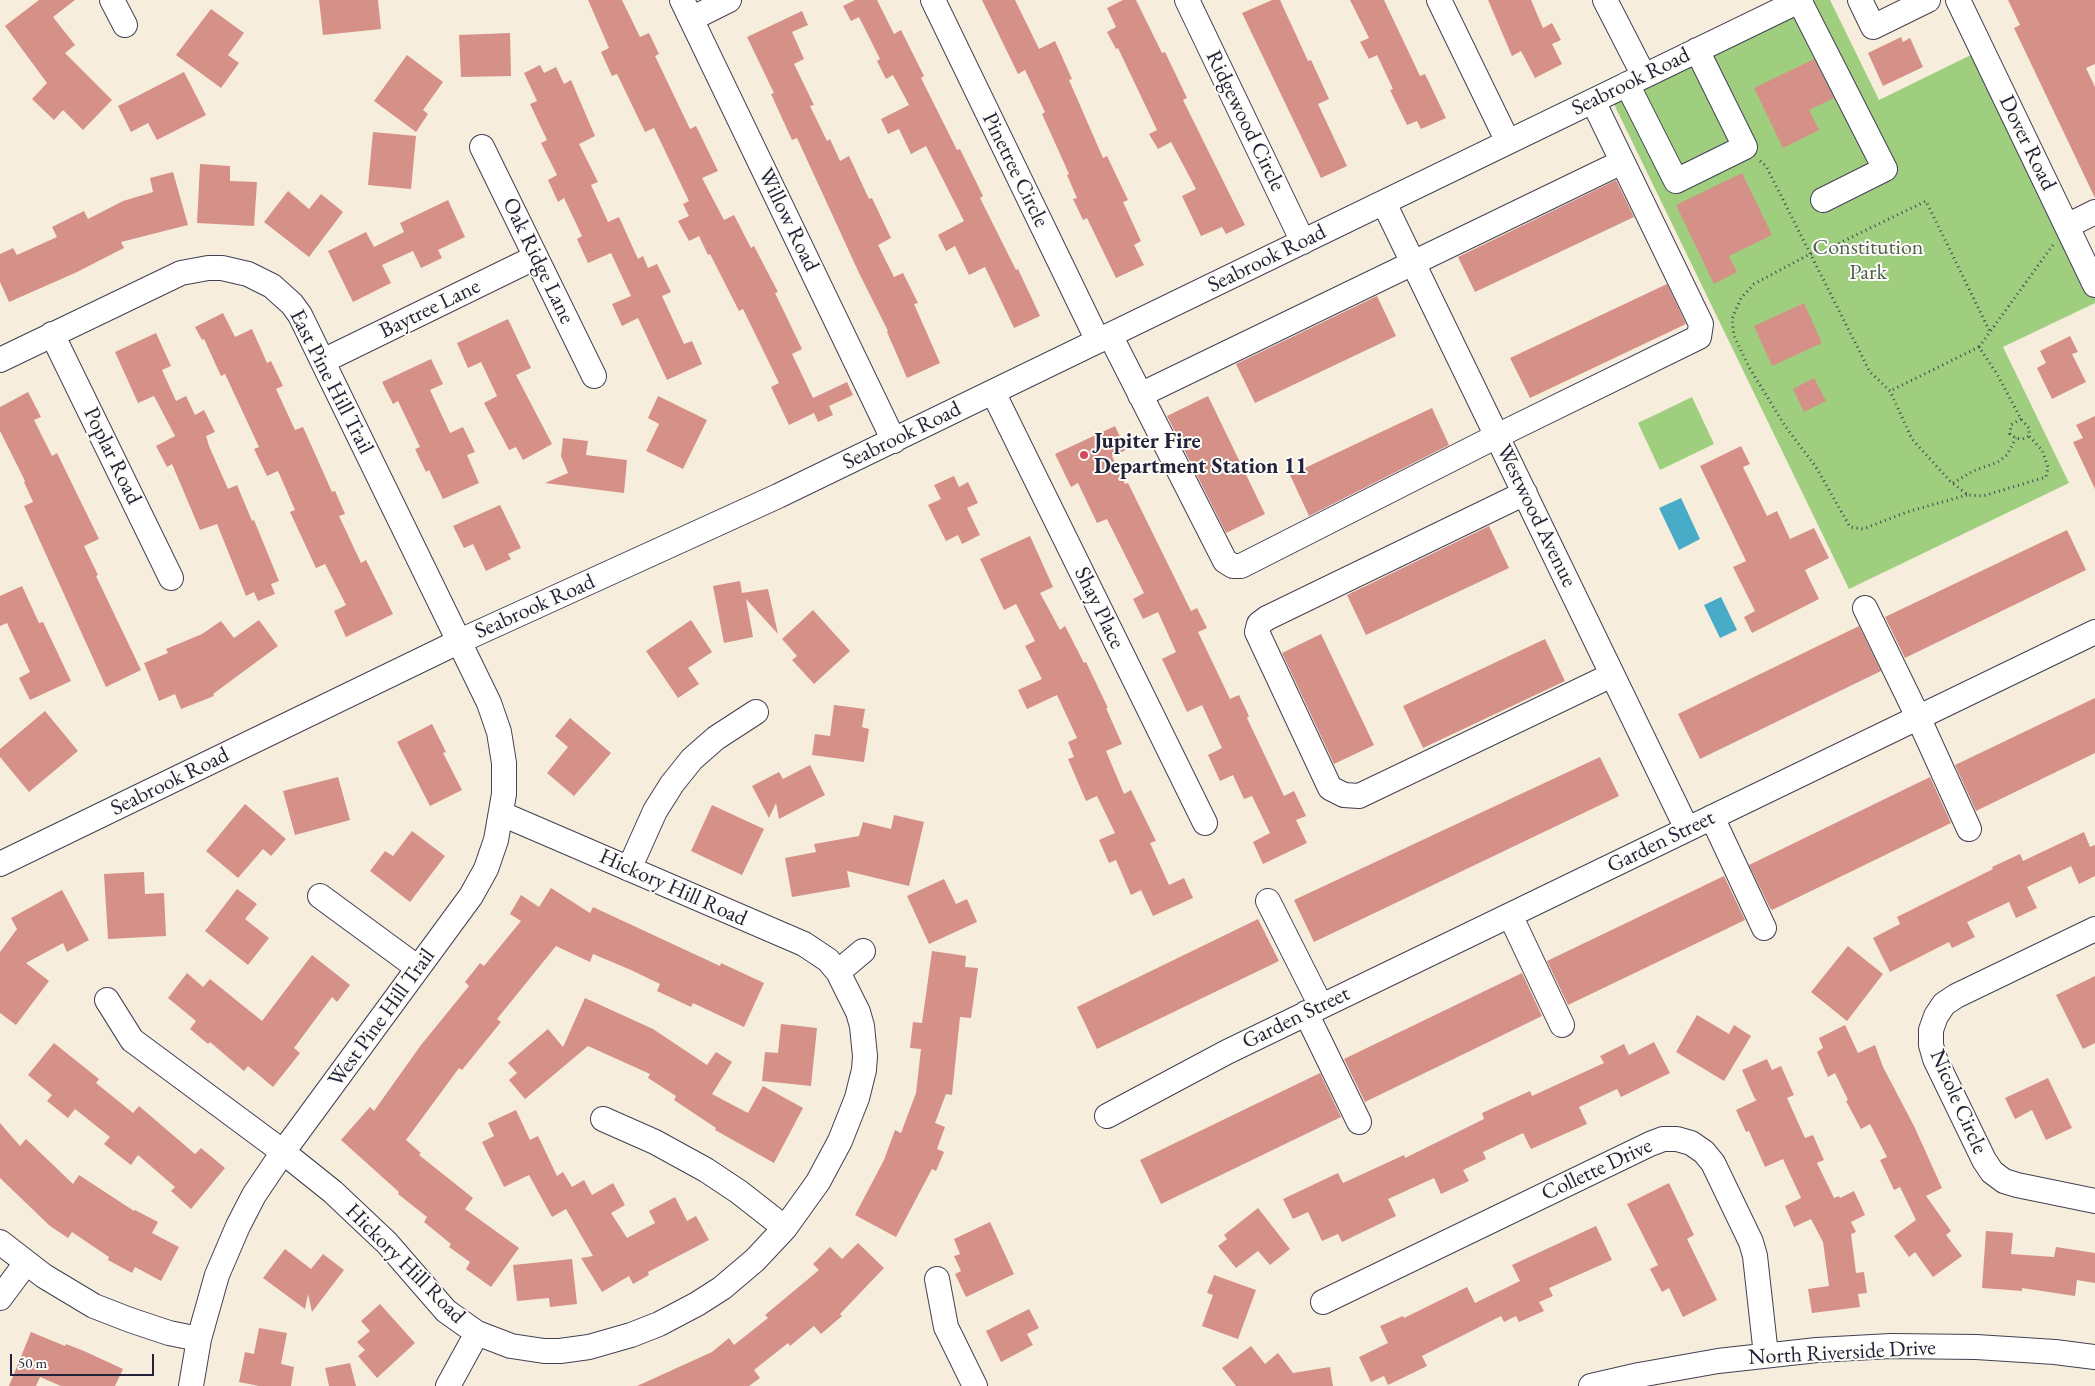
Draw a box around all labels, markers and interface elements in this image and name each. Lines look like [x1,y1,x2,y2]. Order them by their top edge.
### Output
street label: Seabrook Road [1567,42,1695,122]
street label: Ridgewood Circle [1200,46,1290,196]
street label: Dover Road [1993,91,2061,195]
street label: Pinetree Circle [976,108,1054,232]
street label: Willow Road [752,164,824,276]
street label: Oak Ridge Lane [496,194,580,328]
street label: Seabrook Road [1203,219,1331,299]
park label: Constitution Park [1813,235,1923,286]
street label: Baytree Lane [375,273,485,345]
street label: East Pine Hill Trail [283,305,379,459]
street label: Seabrook Road [838,396,966,476]
street label: Poplar Road [77,403,147,509]
place label: Jupiter Fire Department Station 11 [1094,429,1307,481]
street label: Westwood Avenue [1490,440,1582,592]
marker: Jupiter Fire Department Station 11 [1078,449,1090,461]
street label: Shay Place [1068,563,1130,653]
street label: Seabrook Road [471,569,599,645]
street label: Seabrook Road [106,742,234,822]
street label: Garden Street [1603,805,1719,879]
street label: Hickory Hill Road [595,844,751,932]
street label: West Pine Hill Trail [323,944,441,1092]
street label: Garden Street [1238,981,1354,1055]
street label: Nicole Circle [1923,1046,1993,1158]
street label: Collette Drive [1537,1133,1657,1207]
street label: Hickory Hill Road [339,1198,471,1330]
street label: North Riverside Drive [1747,1335,1937,1371]
scale bar [12,1344,156,1376]
text: 50 m [18,1353,47,1372]

